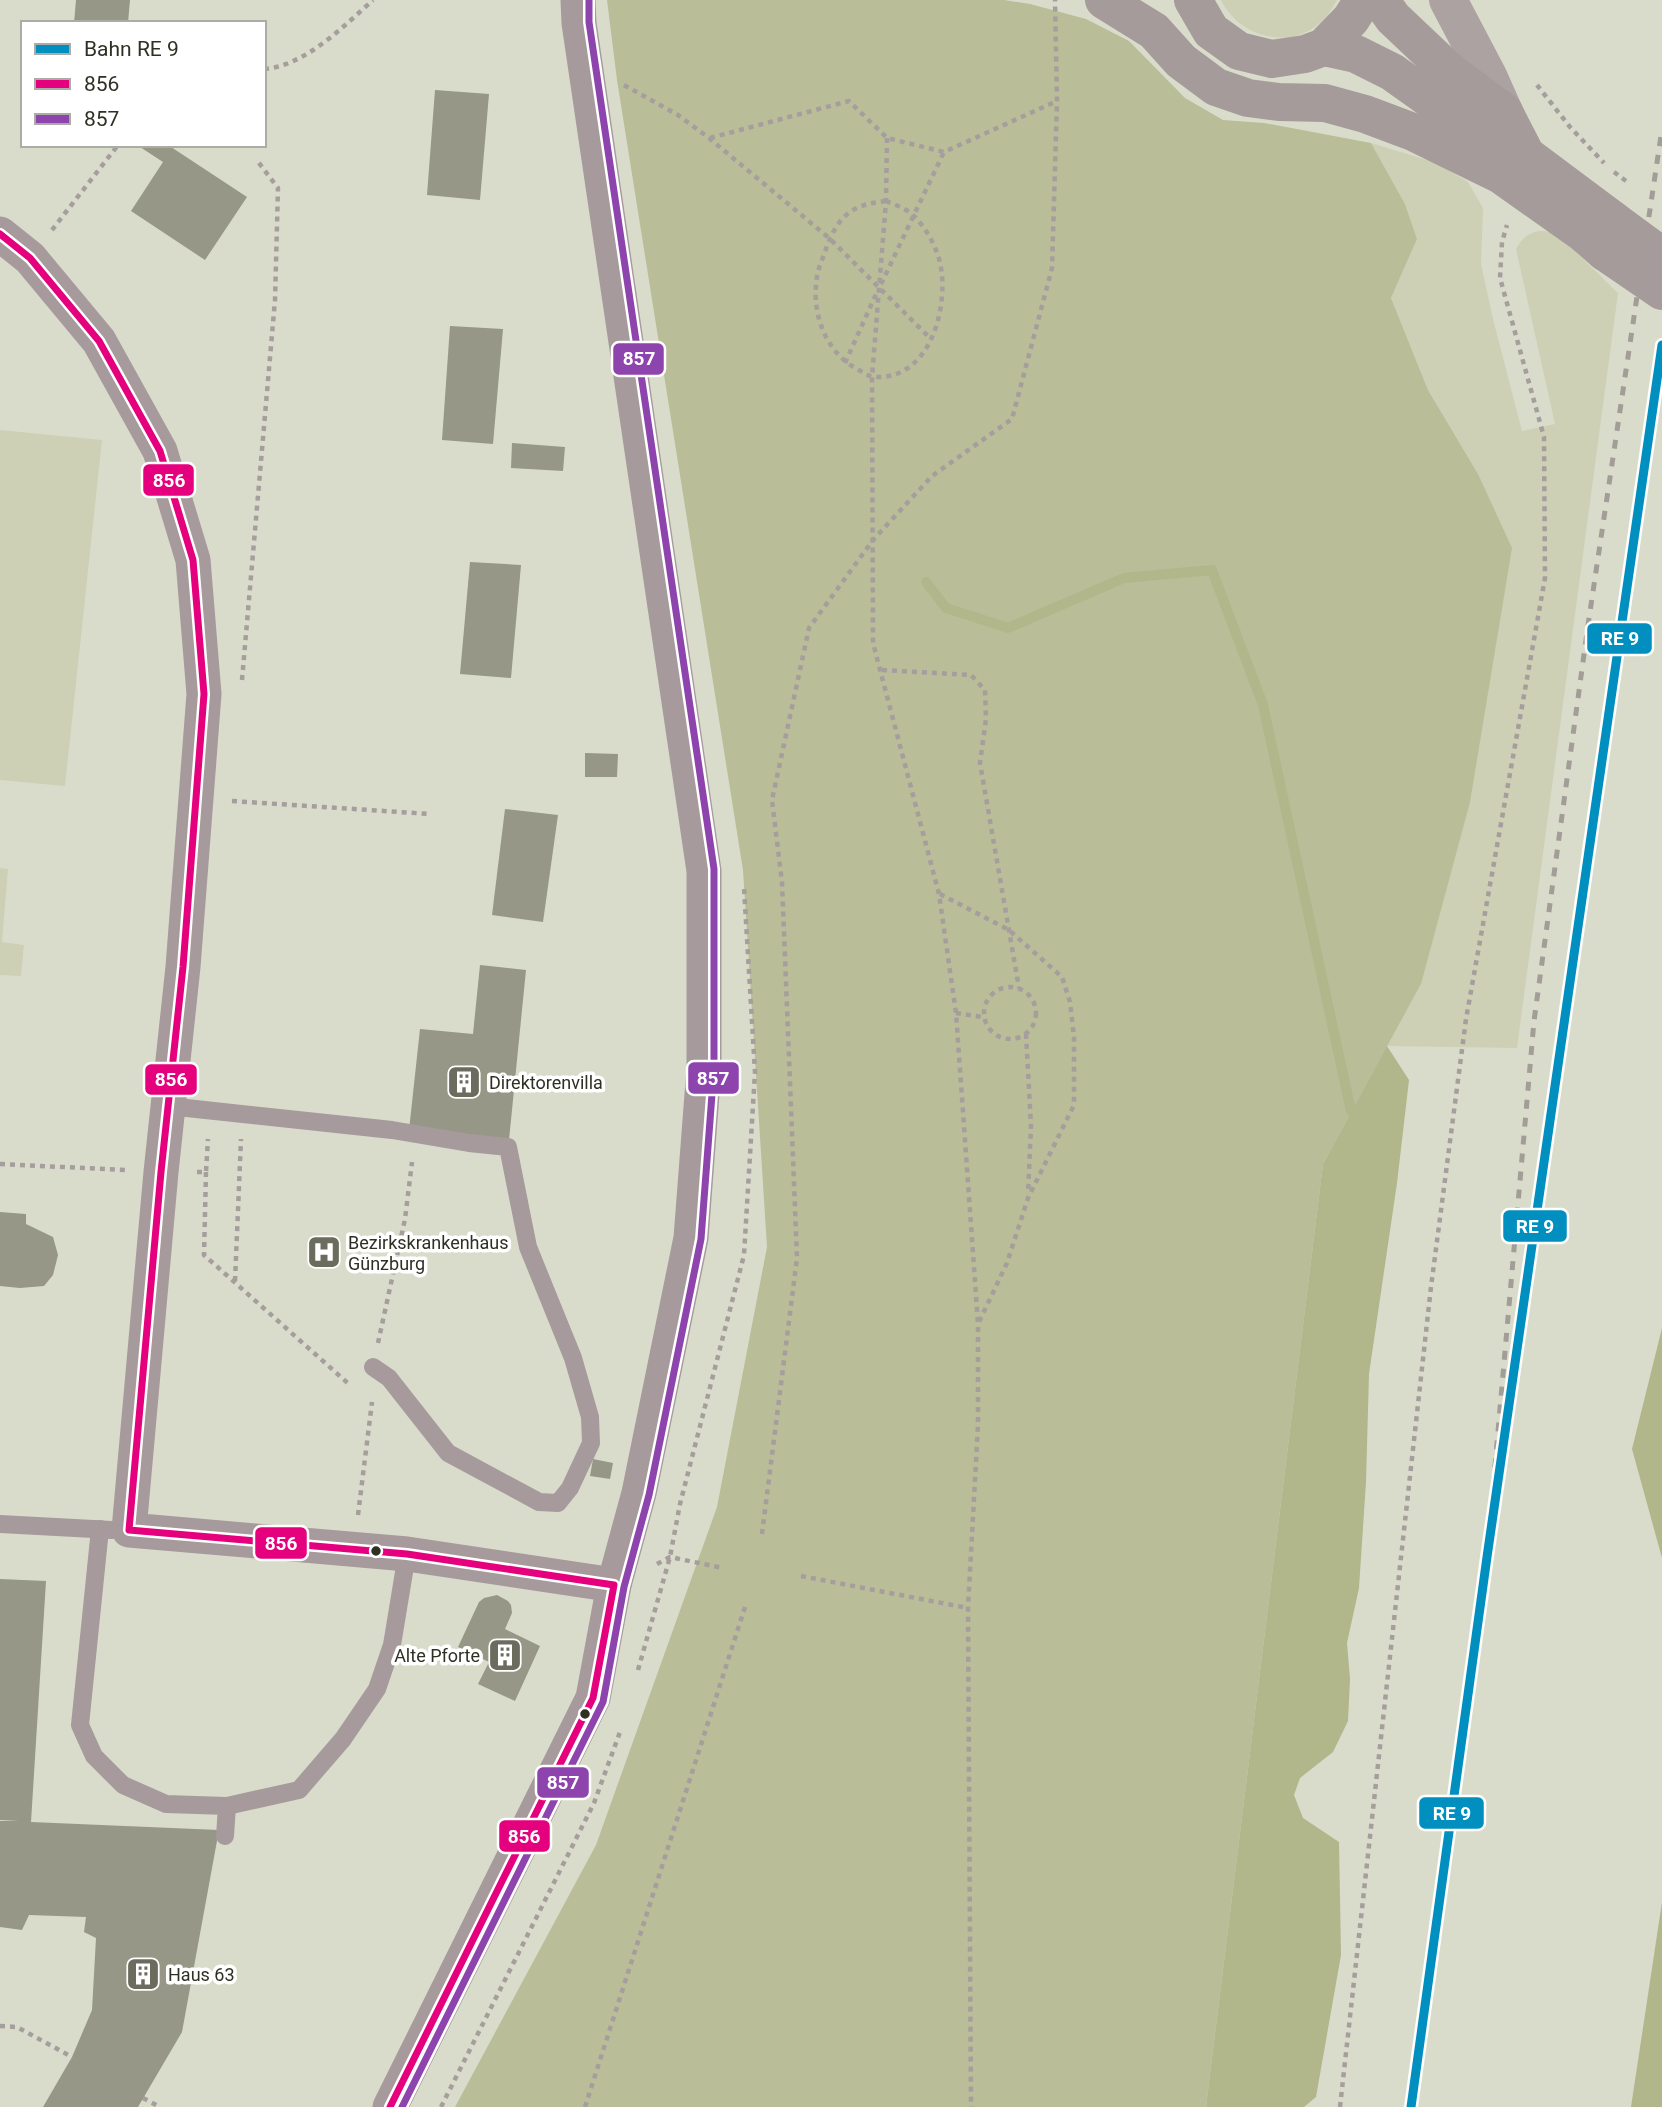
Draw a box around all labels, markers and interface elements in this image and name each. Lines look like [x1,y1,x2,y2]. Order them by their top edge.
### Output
legend [21,21,266,147]
text: Bahn RE 9 [84,37,179,61]
text: 856 [84,72,119,96]
text: 857 [84,107,119,131]
line badge: 857 [612,342,665,376]
text: 857 [623,347,655,370]
line badge: 856 [142,463,195,497]
text: 856 [153,469,185,492]
line badge: RE 9 [1586,622,1653,655]
text: RE 9 [1601,627,1639,650]
line badge: 857 [687,1061,740,1095]
line badge: 856 [144,1063,198,1096]
building icon: Direktorenvilla [445,1063,483,1101]
text: 857 [697,1067,729,1090]
text: 856 [155,1068,187,1091]
place label: Direktorenvilla [489,1072,603,1093]
line badge: RE 9 [1502,1209,1568,1243]
text: RE 9 [1516,1215,1554,1238]
place label: Bezirkskrankenhaus Günzburg [348,1232,509,1274]
hospital icon: Bezirkskrankenhaus Günzburg [305,1233,343,1271]
line badge: 856 [254,1526,308,1560]
text: 856 [265,1532,297,1555]
unlabelled marker [369,1544,383,1558]
building icon: Alte Pforte [486,1636,524,1674]
place label: Alte Pforte [394,1645,480,1666]
unlabelled marker [578,1707,592,1721]
line badge: 857 [536,1766,590,1799]
text: 857 [547,1771,579,1794]
line badge: RE 9 [1418,1796,1485,1830]
text: RE 9 [1433,1802,1471,1825]
line badge: 856 [498,1819,551,1853]
text: 856 [508,1825,540,1848]
building icon: Haus 63 [124,1955,162,1993]
place label: Haus 63 [168,1964,235,1985]

